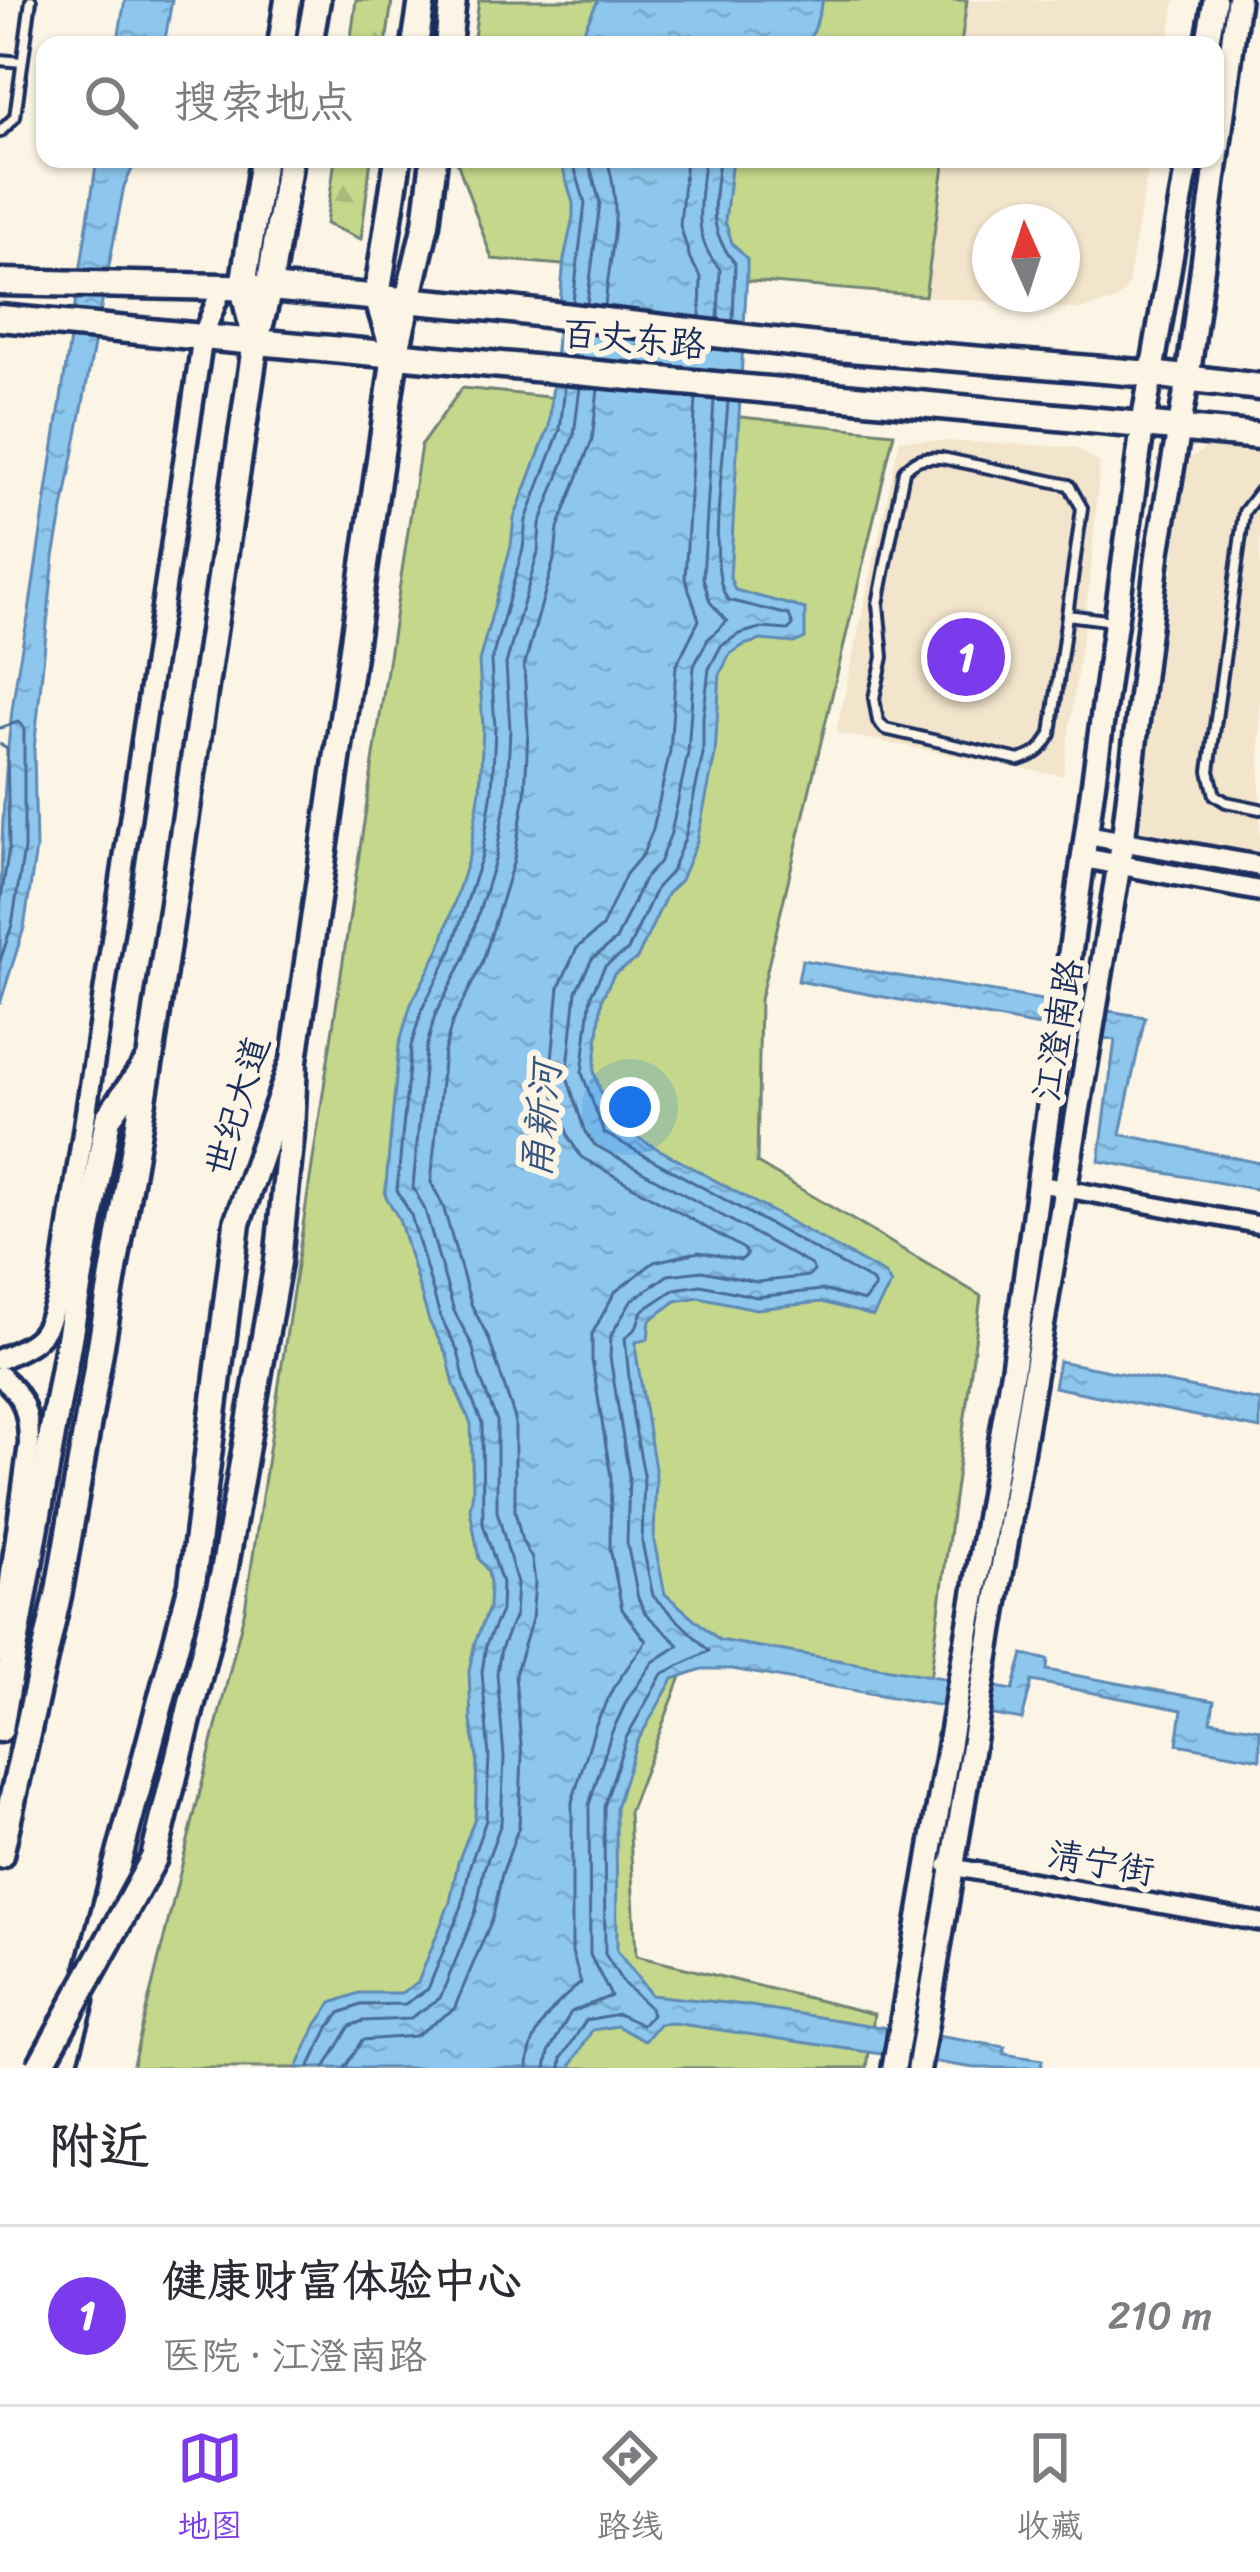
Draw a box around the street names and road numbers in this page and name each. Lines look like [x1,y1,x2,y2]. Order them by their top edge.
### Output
street label: 百丈东路 [559,301,709,377]
street label: 江澄南路 [1014,954,1102,1106]
street label: 世纪大道 [185,1028,289,1184]
street label: 清宁街 [1042,1822,1160,1904]

